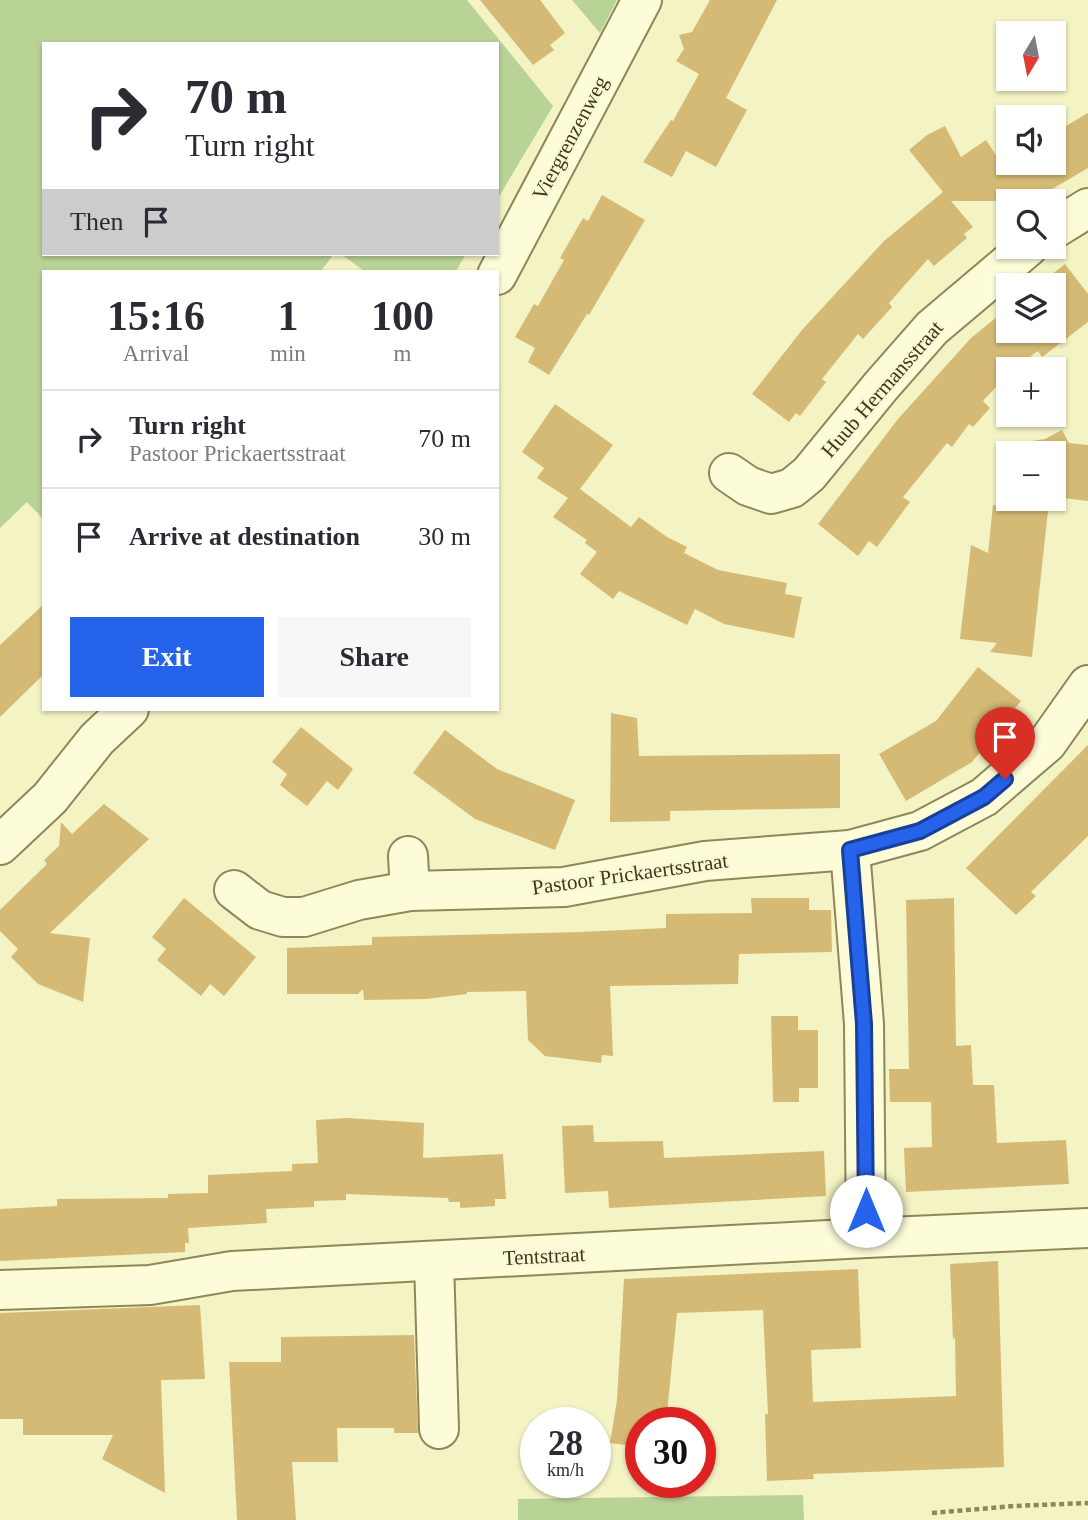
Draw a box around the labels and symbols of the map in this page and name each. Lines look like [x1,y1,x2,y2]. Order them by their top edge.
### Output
north arrow [996,21,1066,91]
street label: Viergrenzenweg [527,71,613,204]
street label: Huub Hermansstraat [816,316,948,462]
pin [975,707,1035,779]
street label: Pastoor Prickaertsstraat [530,848,730,900]
position arrow [829,1174,903,1248]
street label: Tentstraat [502,1242,586,1270]
speed limit sign: 30 [625,1407,716,1498]

